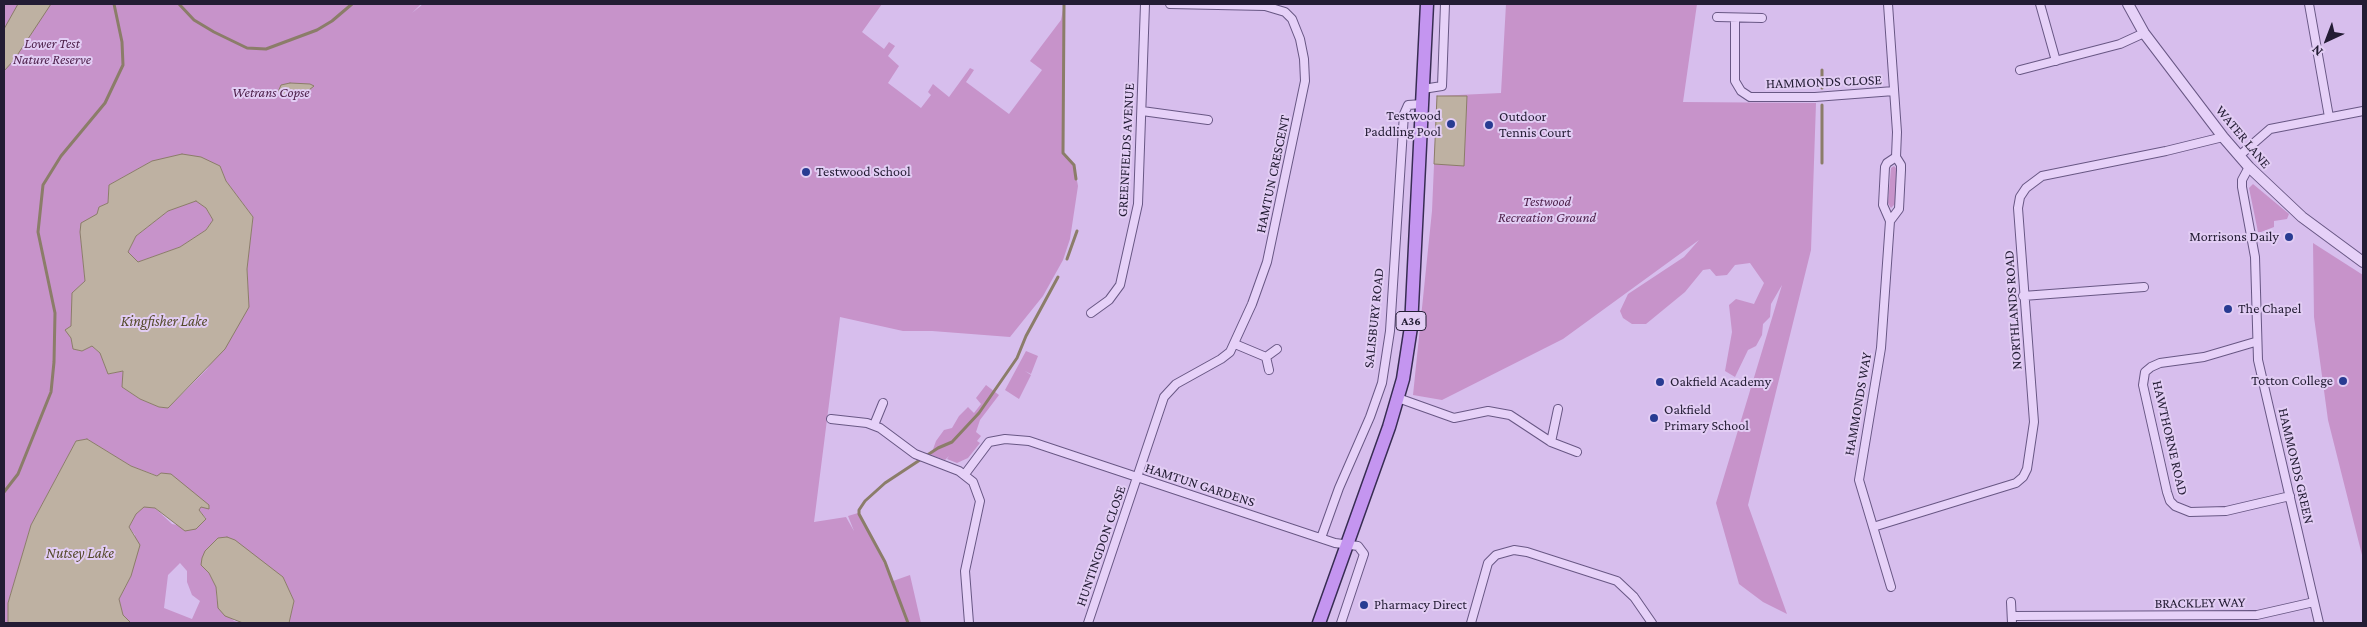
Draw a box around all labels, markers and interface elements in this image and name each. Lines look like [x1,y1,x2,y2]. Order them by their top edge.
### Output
north arrow [2302,15,2352,65]
park label: Lower Test Nature Reserve [13,36,91,68]
text: N [2308,42,2326,60]
street label: HAMMONDS CLOSE [1766,72,1882,92]
street label: GREENFIELDS AVENUE [1114,82,1138,218]
park label: Wetrans Copse [232,85,310,101]
street label: WATER LANE [2212,102,2274,172]
place label: Testwood Paddling Pool [1364,108,1441,140]
place label: Outdoor Tennis Court [1499,109,1571,142]
street label: HAMTUN CRESCENT [1252,113,1294,235]
marker: Testwood Paddling Pool [1445,118,1457,130]
marker: Outdoor Tennis Court [1483,119,1495,131]
place label: Testwood School [816,164,911,180]
marker: Testwood School [800,166,812,178]
park label: Testwood Recreation Ground [1498,194,1596,226]
place label: Morrisons Daily [2189,229,2279,245]
marker: Morrisons Daily [2283,231,2295,243]
street label: NORTHLANDS ROAD [2000,250,2026,370]
street label: SALISBURY ROAD [1360,267,1388,369]
place label: The Chapel [2238,301,2301,317]
marker: The Chapel [2222,303,2234,315]
water label: Kingfisher Lake [121,312,207,330]
road number: A36 [1396,312,1426,331]
street label: HAMMONDS WAY [1841,351,1875,457]
place label: Totton College [2251,373,2333,389]
place label: Oakfield Academy [1670,374,1771,390]
marker: Totton College [2337,375,2349,387]
marker: Oakfield Academy [1654,376,1666,388]
street label: HAWTHORNE ROAD [2149,379,2191,497]
place label: Oakfield Primary School [1664,402,1749,434]
street label: HAMMONDS GREEN [2274,406,2318,526]
marker: Oakfield Primary School [1648,412,1660,424]
street label: HAMTUN GARDENS [1143,459,1257,511]
street label: HUNTINGDON CLOSE [1072,483,1130,609]
water label: Nutsey Lake [46,544,114,562]
street label: BRACKLEY WAY [2154,594,2246,612]
place label: Pharmacy Direct [1374,597,1467,613]
marker: Pharmacy Direct [1358,599,1370,611]

